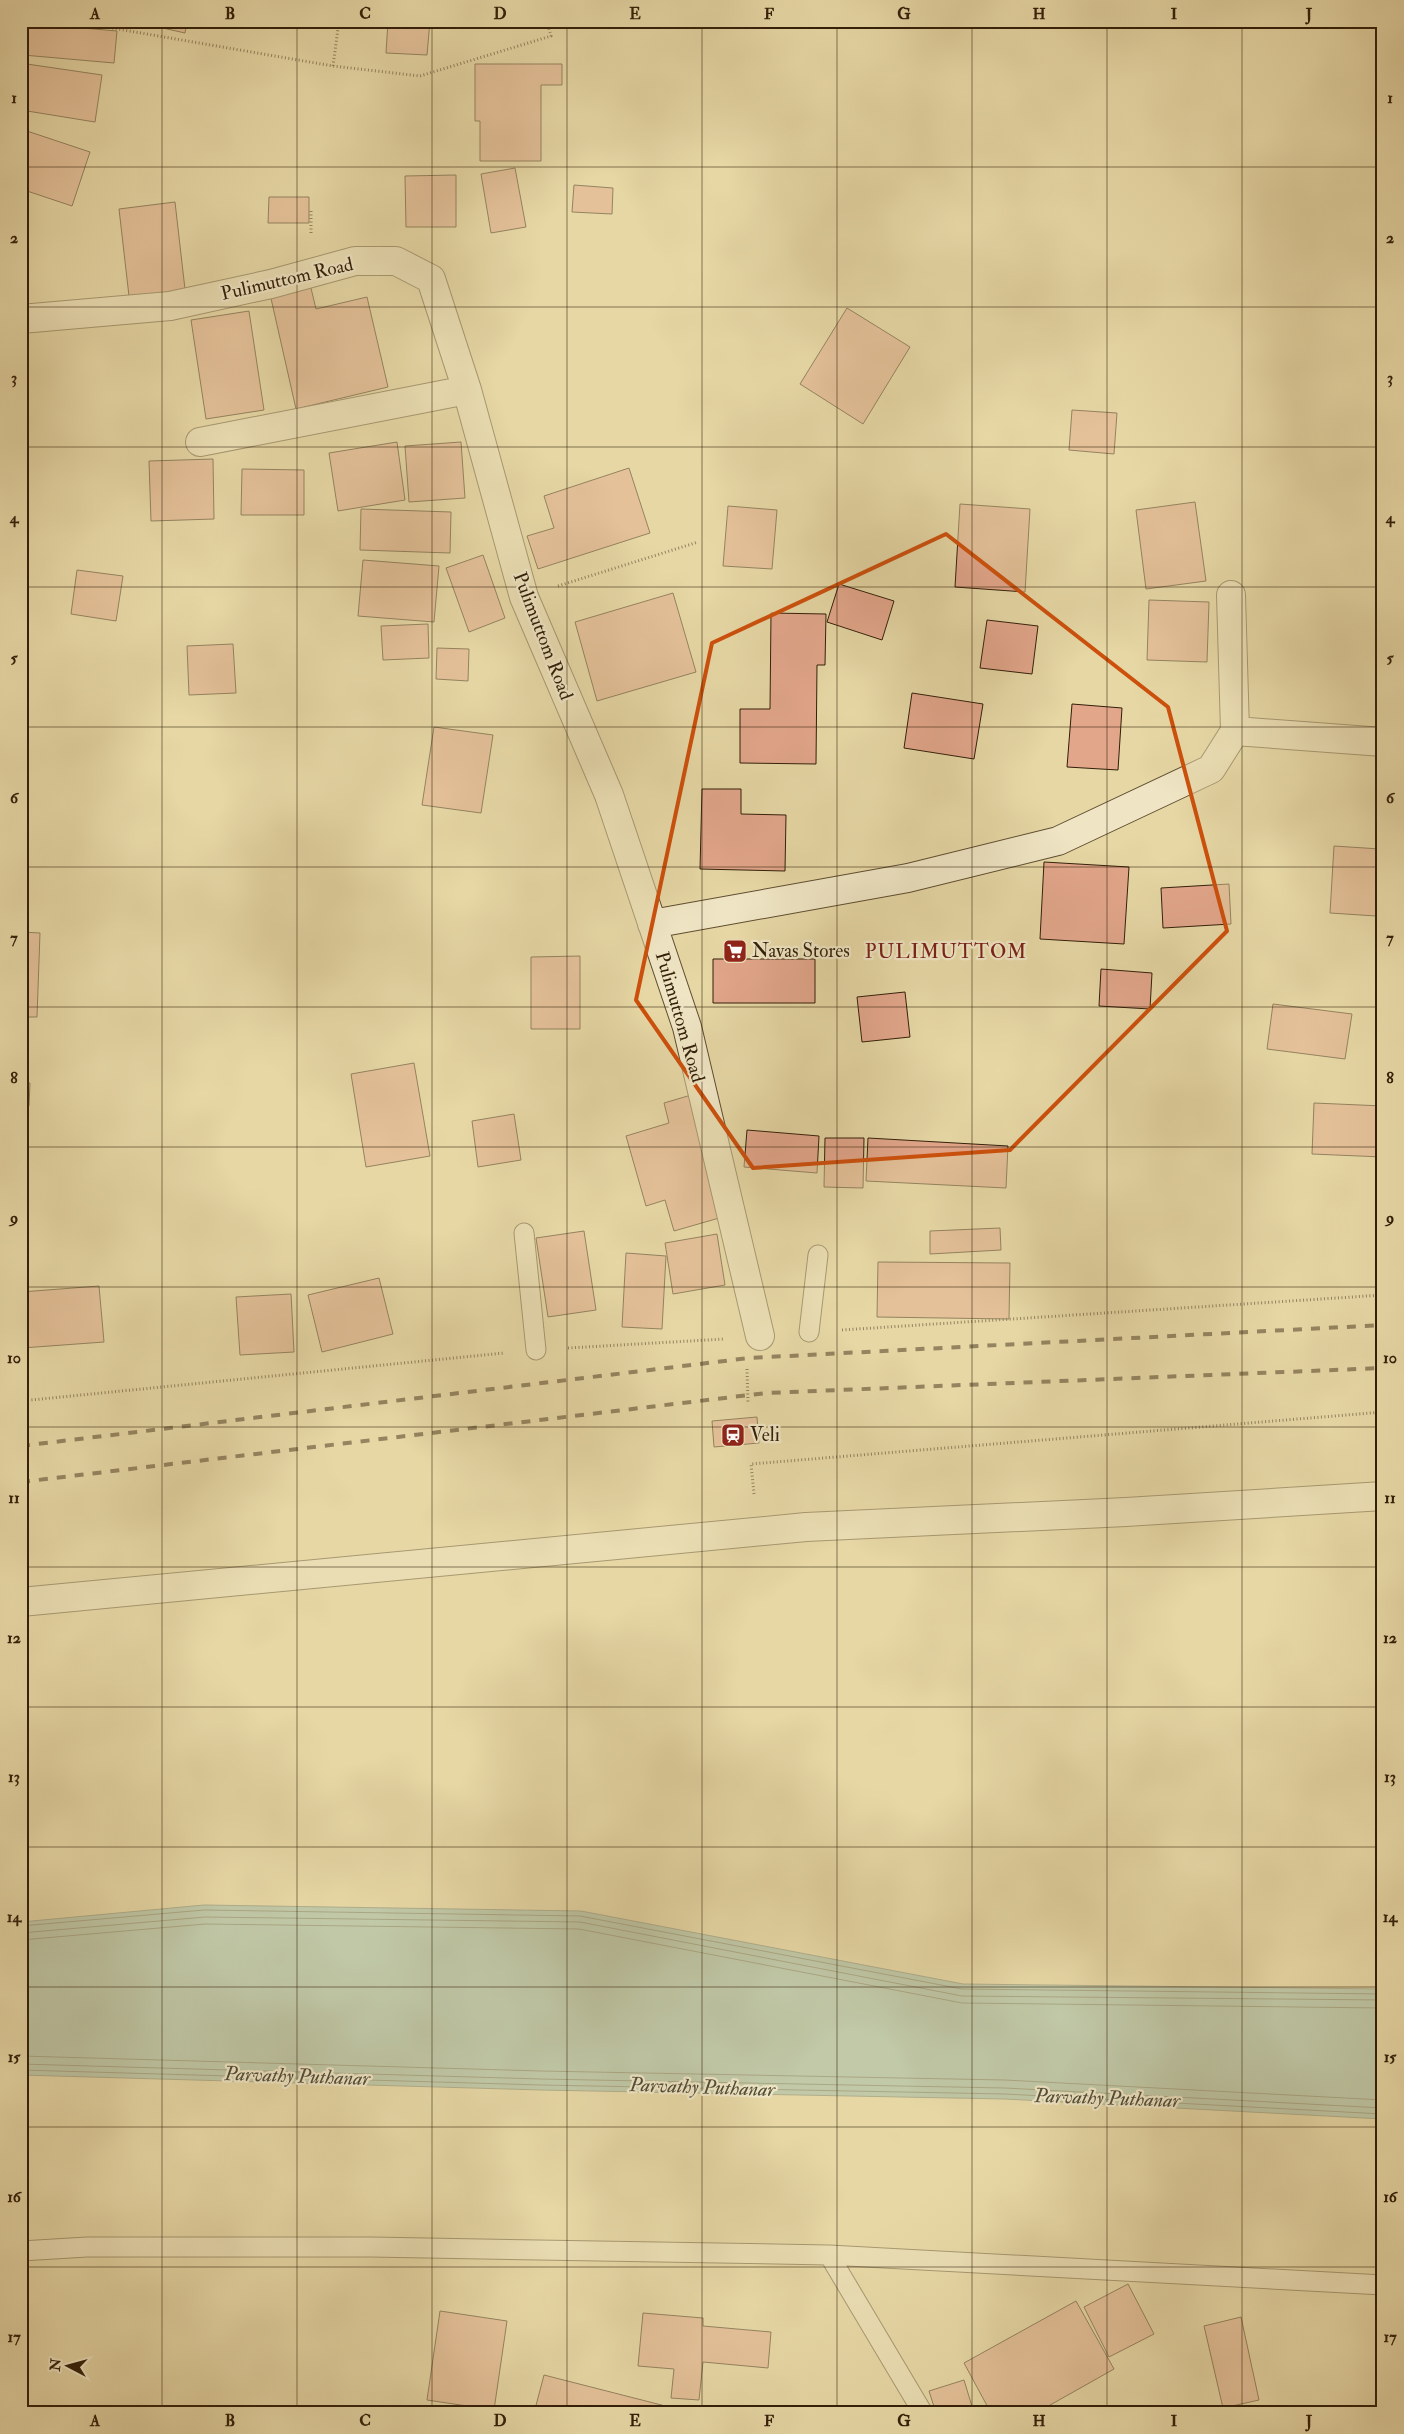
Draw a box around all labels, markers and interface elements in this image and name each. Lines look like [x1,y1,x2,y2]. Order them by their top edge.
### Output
text: A [89,4,101,24]
text: B [225,4,235,24]
text: C [359,4,371,24]
text: D [493,4,507,24]
text: E [629,4,641,24]
text: F [764,4,774,24]
text: G [897,4,911,24]
text: H [1032,4,1046,24]
text: I [1171,4,1178,24]
text: J [1305,4,1313,25]
text: 1 [11,88,17,108]
text: 1 [1387,88,1393,108]
text: 2 [10,228,18,248]
text: 2 [1386,228,1394,248]
street label: Pulimuttom Road [218,252,356,306]
text: 3 [11,368,17,388]
text: 3 [1387,368,1393,388]
text: 4 [9,508,20,528]
text: 4 [1385,508,1396,528]
street label: Pulimuttom Road [508,569,579,704]
text: 5 [10,648,18,668]
text: 5 [1386,648,1394,668]
text: 6 [10,788,20,808]
text: 6 [1386,788,1396,808]
text: 7 [10,928,18,948]
text: 7 [1386,928,1394,948]
supermarket icon: Navas Stores [722,938,748,964]
place label: Navas Stores [752,939,850,963]
district label: PULIMUTTOM [865,939,1027,964]
street label: Pulimuttom Road [650,949,710,1086]
text: 8 [10,1068,18,1088]
text: 8 [1386,1068,1394,1088]
text: 9 [8,1208,18,1228]
text: 9 [1384,1208,1394,1228]
text: 10 [7,1348,21,1368]
text: 10 [1383,1348,1397,1368]
station icon: Veli [720,1422,746,1448]
place label: Veli [750,1423,780,1447]
text: 11 [8,1488,20,1508]
text: 11 [1384,1488,1396,1508]
text: 12 [7,1628,21,1648]
text: 12 [1383,1628,1397,1648]
text: 13 [8,1767,20,1787]
text: 13 [1384,1767,1396,1787]
text: 14 [7,1907,23,1927]
text: 14 [1383,1907,1399,1927]
text: 15 [8,2047,21,2067]
text: 15 [1384,2047,1397,2067]
water label: Parvathy Puthanar [223,2061,372,2091]
water label: Parvathy Puthanar [628,2072,777,2102]
water label: Parvathy Puthanar [1033,2083,1182,2113]
text: 16 [7,2187,23,2207]
text: 16 [1383,2187,1399,2207]
text: 17 [7,2327,21,2347]
text: 17 [1383,2327,1397,2347]
north arrow [42,2342,92,2392]
text: N [46,2357,65,2373]
text: A [89,2411,101,2431]
text: B [225,2411,235,2431]
text: C [359,2411,371,2431]
text: D [493,2411,507,2431]
text: E [629,2411,641,2431]
text: F [764,2411,774,2431]
text: G [897,2411,911,2431]
text: H [1032,2411,1046,2431]
text: I [1171,2411,1178,2431]
text: J [1305,2411,1313,2432]

